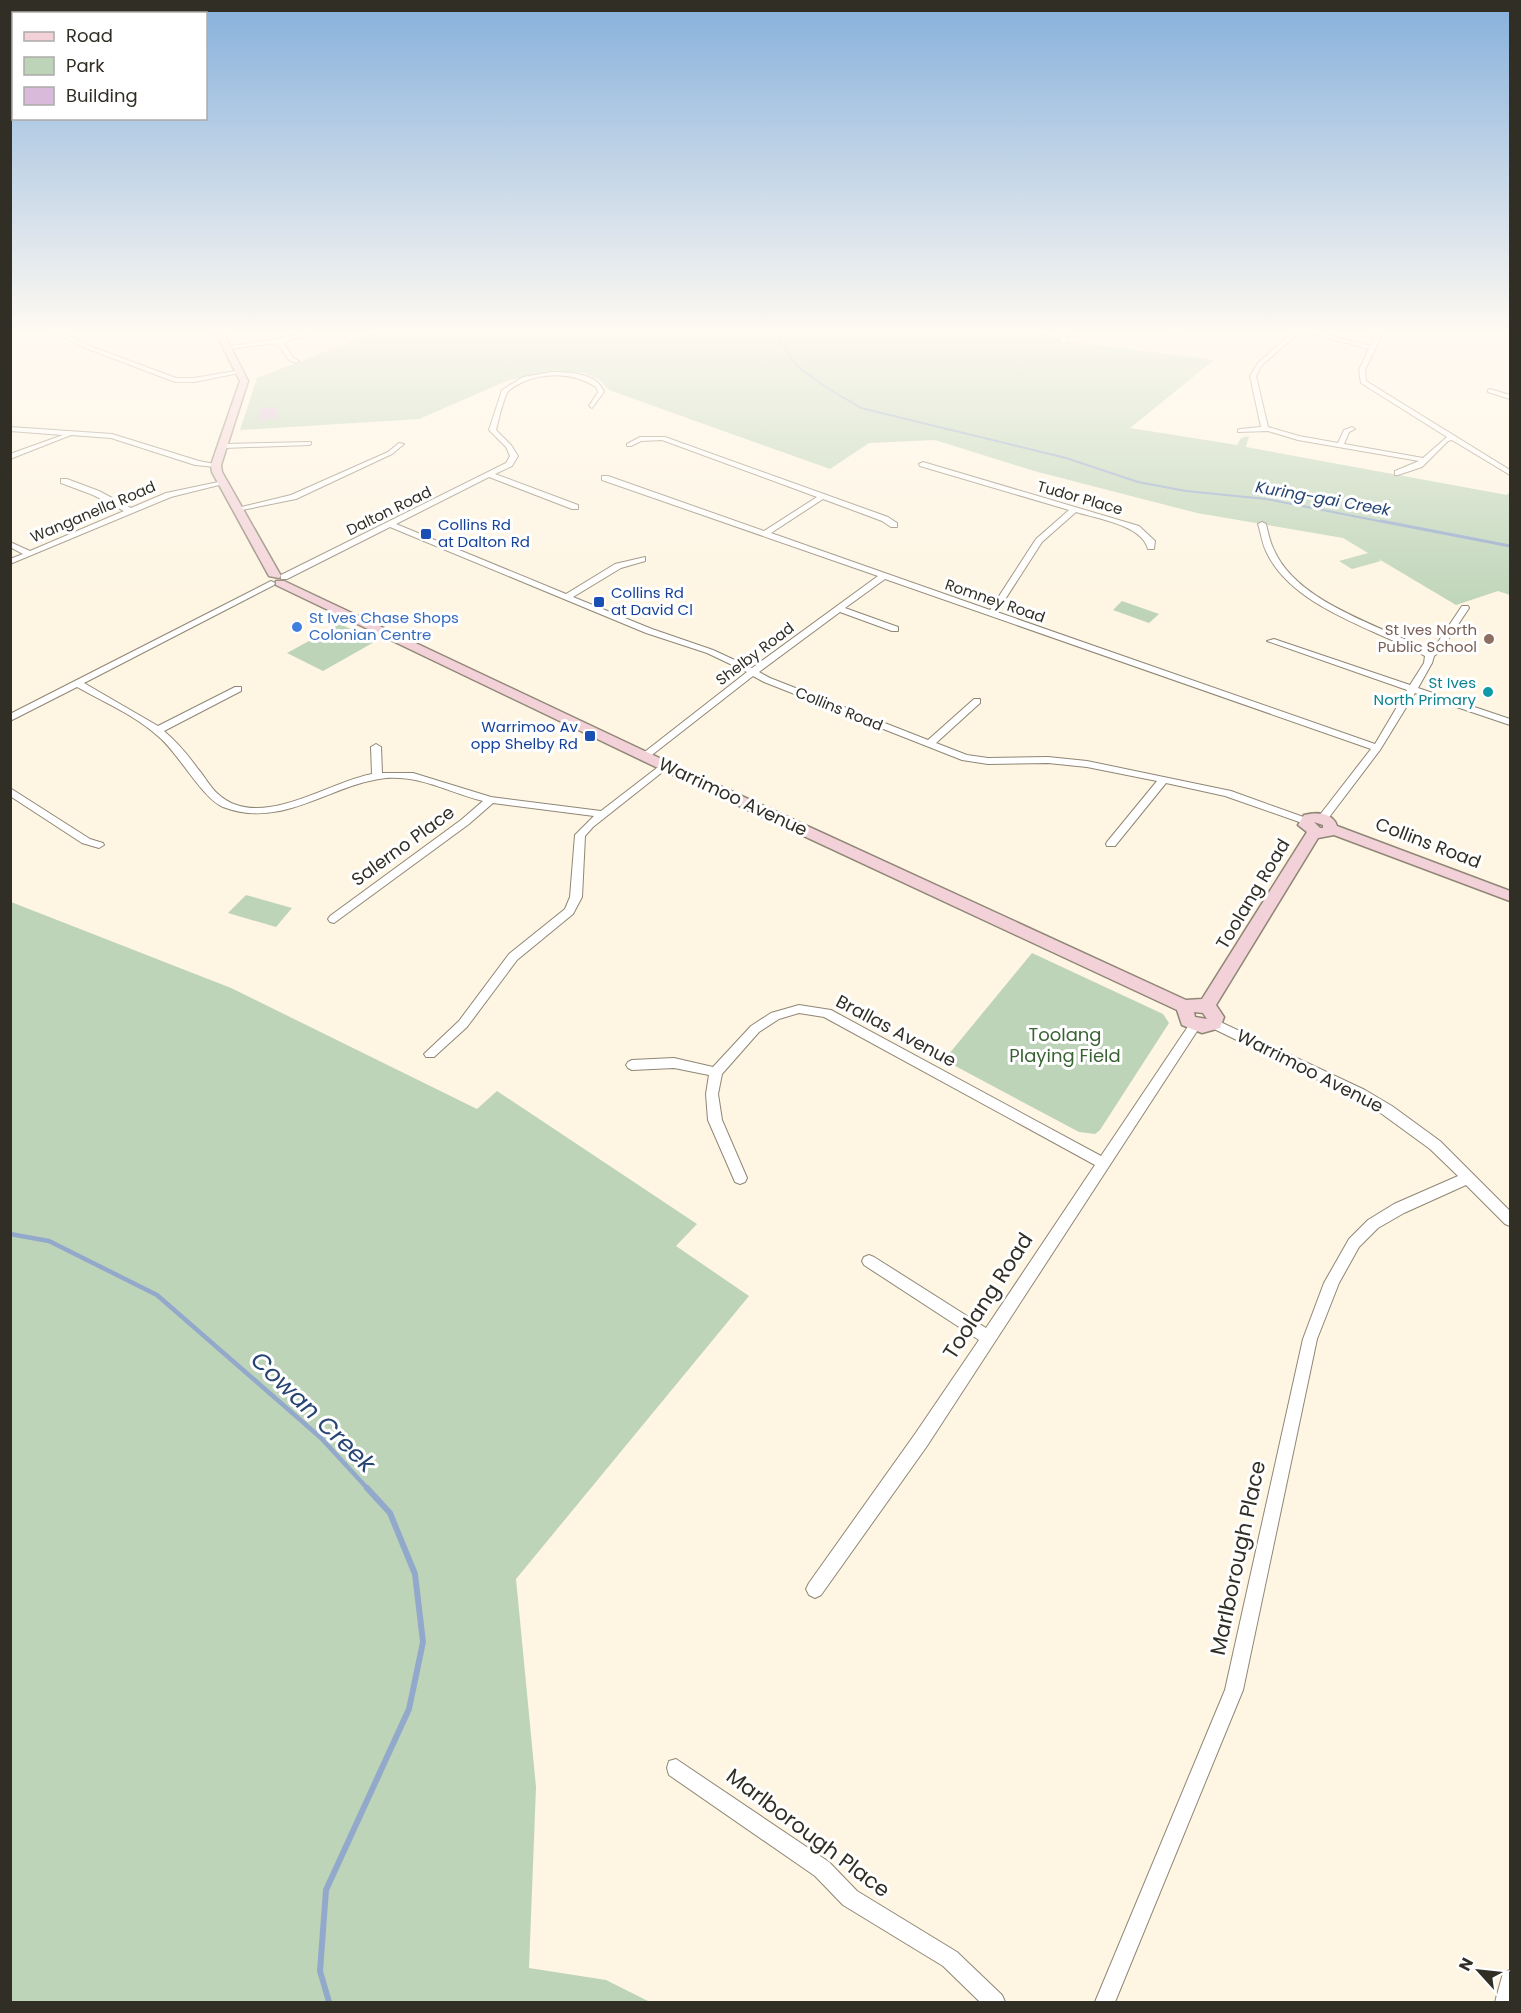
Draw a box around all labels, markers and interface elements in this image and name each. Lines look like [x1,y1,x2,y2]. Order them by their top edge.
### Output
legend [12,12,207,120]
text: Road [66,23,113,48]
text: Park [66,53,105,78]
text: Building [66,83,138,108]
street label: Tudor Place [1035,475,1125,520]
water label: Kuring-gai Creek [1254,475,1393,522]
street label: Wanganella Road [27,476,159,547]
street label: Dalton Road [343,481,435,540]
place label: Collins Rd at Dalton Rd [438,514,530,552]
marker: Collins Rd at Dalton Rd [419,527,433,541]
street label: Romney Road [942,574,1048,627]
place label: Collins Rd at David Cl [611,582,693,620]
marker: Collins Rd at David Cl [592,595,606,609]
place label: St Ives Chase Shops Colonian Centre [309,607,459,645]
street label: Shelby Road [711,617,798,690]
place label: St Ives North Public School [1378,619,1477,657]
marker: St Ives Chase Shops Colonian Centre [290,620,304,634]
marker: St Ives North Public School [1482,632,1496,646]
place label: St Ives North Primary [1374,672,1477,710]
street label: Collins Road [792,681,886,736]
marker: St Ives North Primary [1481,685,1495,699]
place label: Warrimoo Av opp Shelby Rd [471,716,579,754]
marker: Warrimoo Av opp Shelby Rd [583,729,597,743]
street label: Warrimoo Avenue [655,751,812,842]
street label: Salerno Place [346,800,459,892]
street label: Collins Road [1372,811,1485,874]
street label: Toolang Road [1210,834,1295,954]
street label: Brallas Avenue [832,988,961,1073]
park label: Toolang Playing Field [1009,1022,1121,1068]
street label: Warrimoo Avenue [1233,1023,1388,1118]
street label: Toolang Road [936,1227,1039,1365]
water label: Cowan Creek [244,1344,384,1481]
street label: Marlborough Place [1203,1458,1272,1658]
street label: Marlborough Place [720,1761,896,1904]
north arrow [1449,1941,1509,2001]
text: N [1453,1954,1479,1975]

